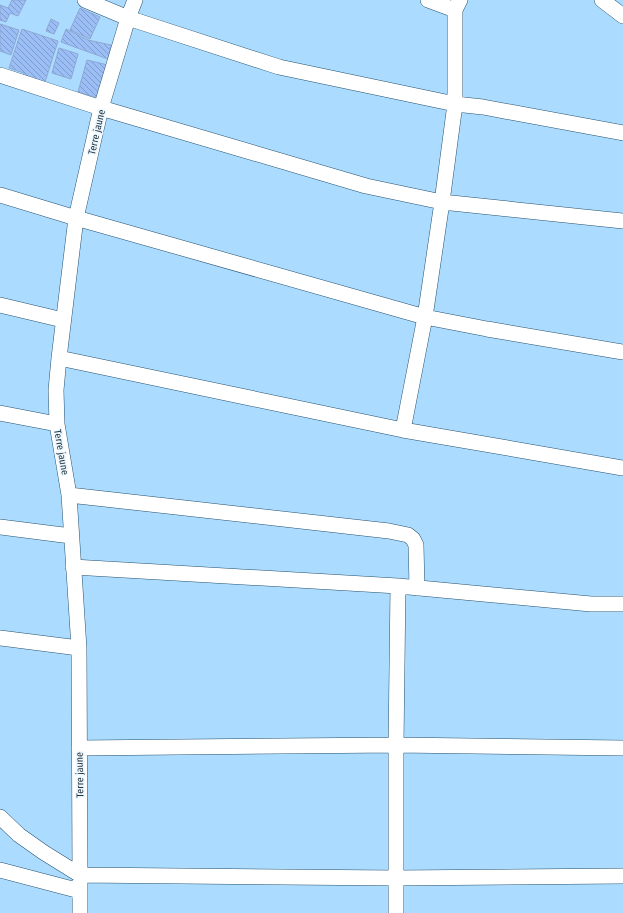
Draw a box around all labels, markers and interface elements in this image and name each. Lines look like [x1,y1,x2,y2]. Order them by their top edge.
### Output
street label: Terre jaune [86,108,108,156]
street label: Terre jaune [51,429,71,476]
street label: Terre jaune [74,752,86,798]

